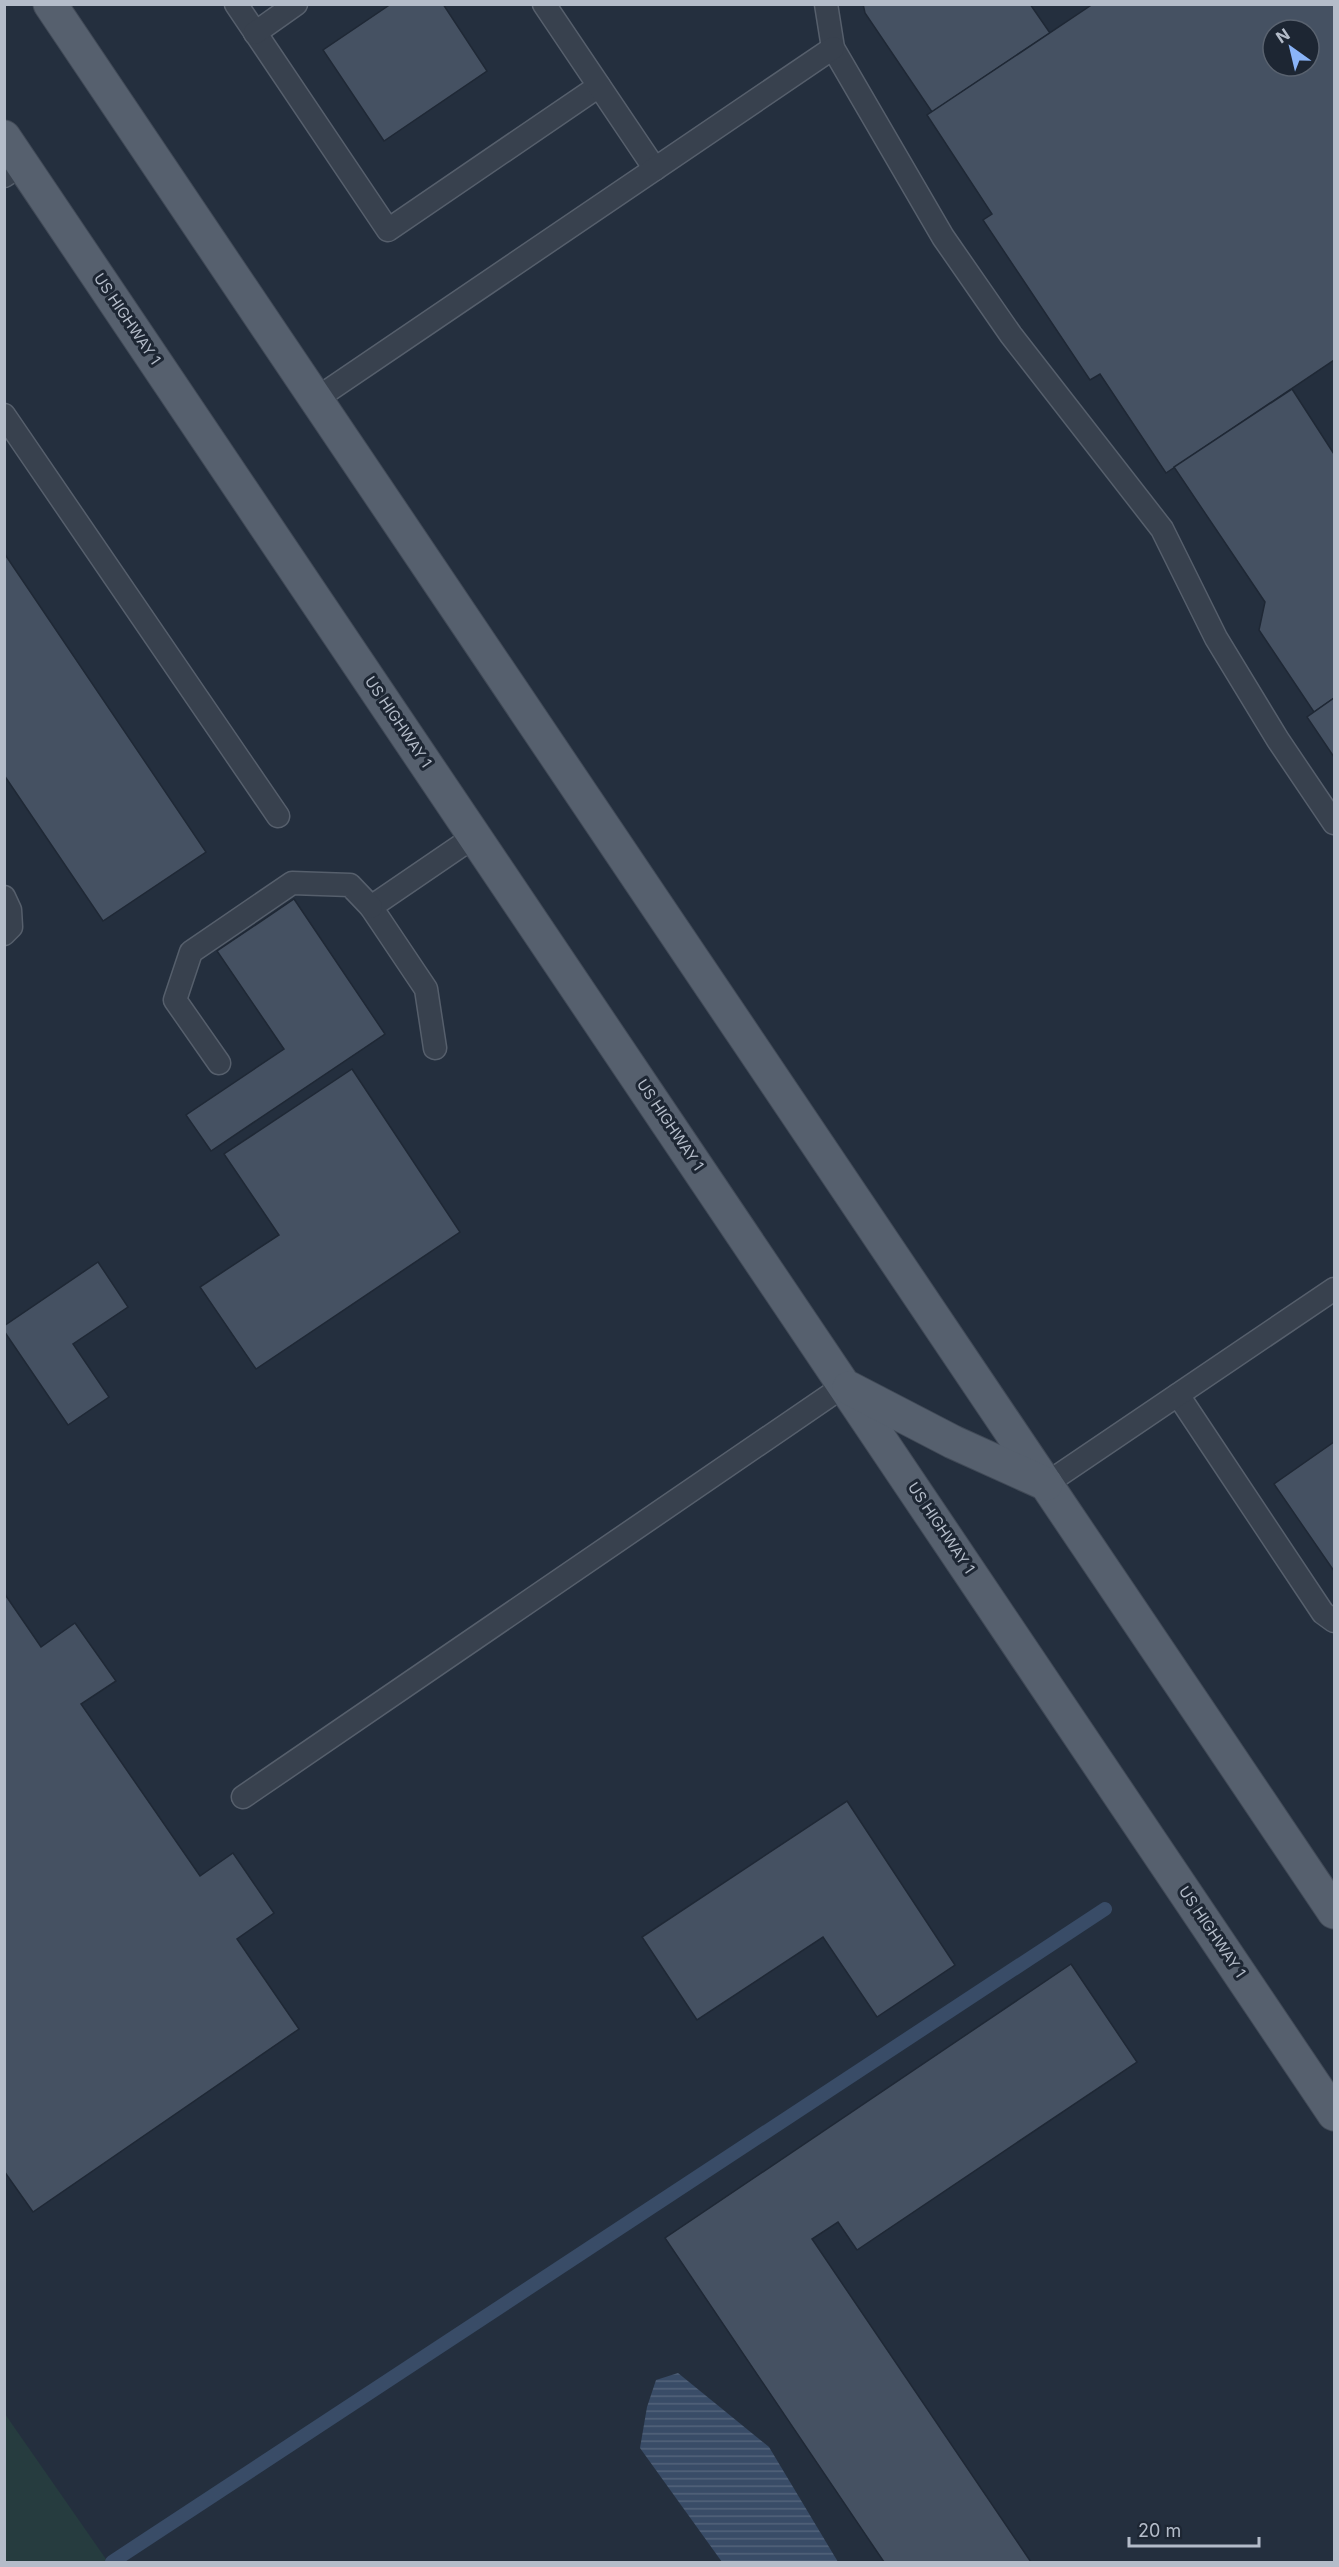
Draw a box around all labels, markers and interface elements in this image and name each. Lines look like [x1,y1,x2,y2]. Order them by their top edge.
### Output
north arrow [1261,18,1321,78]
text: N [1272,24,1293,47]
street label: US HIGHWAY 1 [90,269,165,368]
street label: US HIGHWAY 1 [361,672,436,771]
street label: US HIGHWAY 1 [633,1075,708,1174]
street label: US HIGHWAY 1 [904,1478,979,1577]
street label: US HIGHWAY 1 [1175,1882,1250,1981]
scale bar [1129,2510,1260,2548]
text: 20 m [1138,2520,1181,2541]

